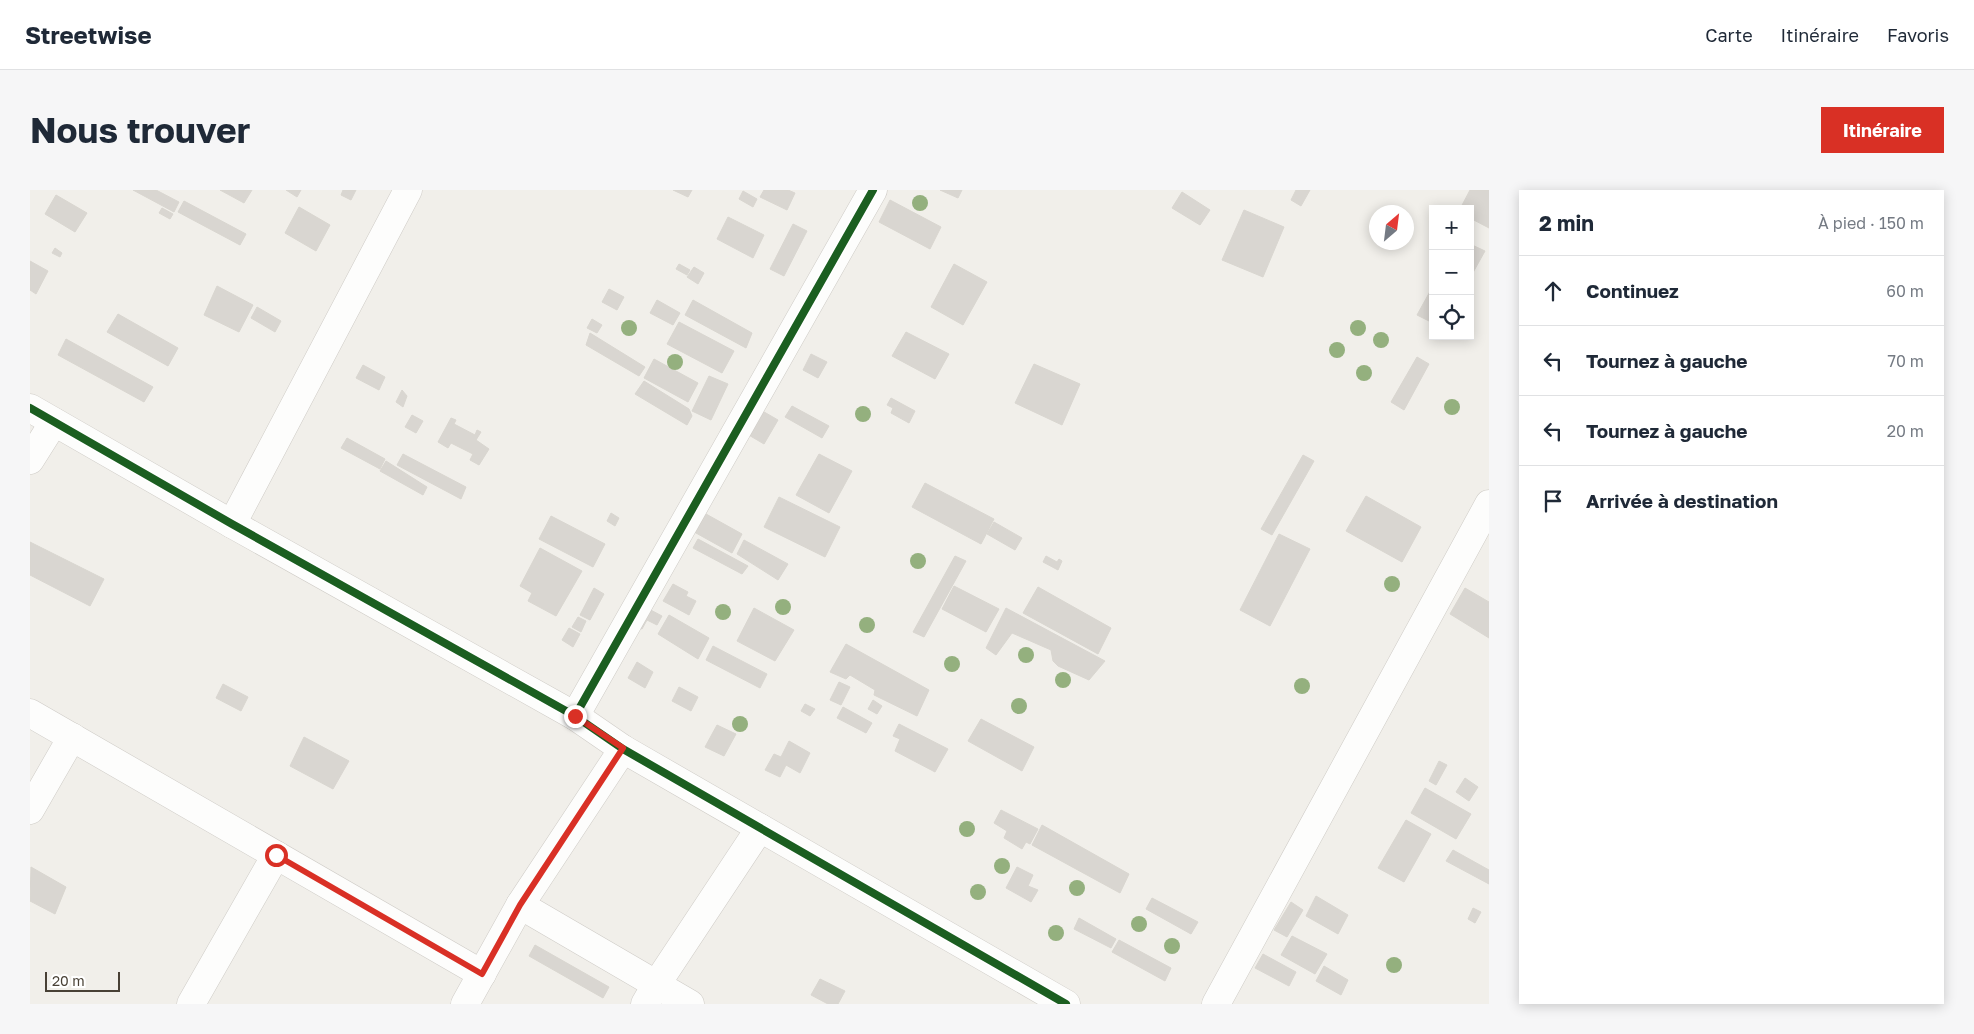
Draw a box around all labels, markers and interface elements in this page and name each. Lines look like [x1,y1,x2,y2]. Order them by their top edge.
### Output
text: Streetwise [25,20,152,49]
text: Carte [1705,24,1753,46]
text: Itinéraire [1781,24,1859,46]
text: Favoris [1887,24,1949,46]
button: Itinéraire [1821,107,1944,153]
text: Nous trouver [30,109,250,151]
north arrow [1369,205,1414,250]
map controls [1429,205,1474,340]
button: + [1429,205,1474,250]
text: 2 min [1539,210,1594,236]
text: À pied · 150 m [1818,213,1924,233]
button: − [1429,250,1474,295]
icon: ahead [1539,277,1567,305]
text: Continuez [1586,279,1679,302]
text: 60 m [1886,281,1924,301]
button: locate [1429,295,1474,340]
icon: left [1539,347,1567,375]
text: Tournez à gauche [1586,349,1747,372]
text: 70 m [1887,351,1924,371]
icon: left [1539,417,1567,445]
text: Tournez à gauche [1586,419,1747,442]
text: 20 m [1887,421,1924,441]
icon: arrive [1539,487,1567,515]
text: Arrivée à destination [1586,489,1778,512]
route end [564,705,587,728]
route start [265,844,288,867]
scale bar [45,969,120,992]
text: 20 m [52,972,85,989]

